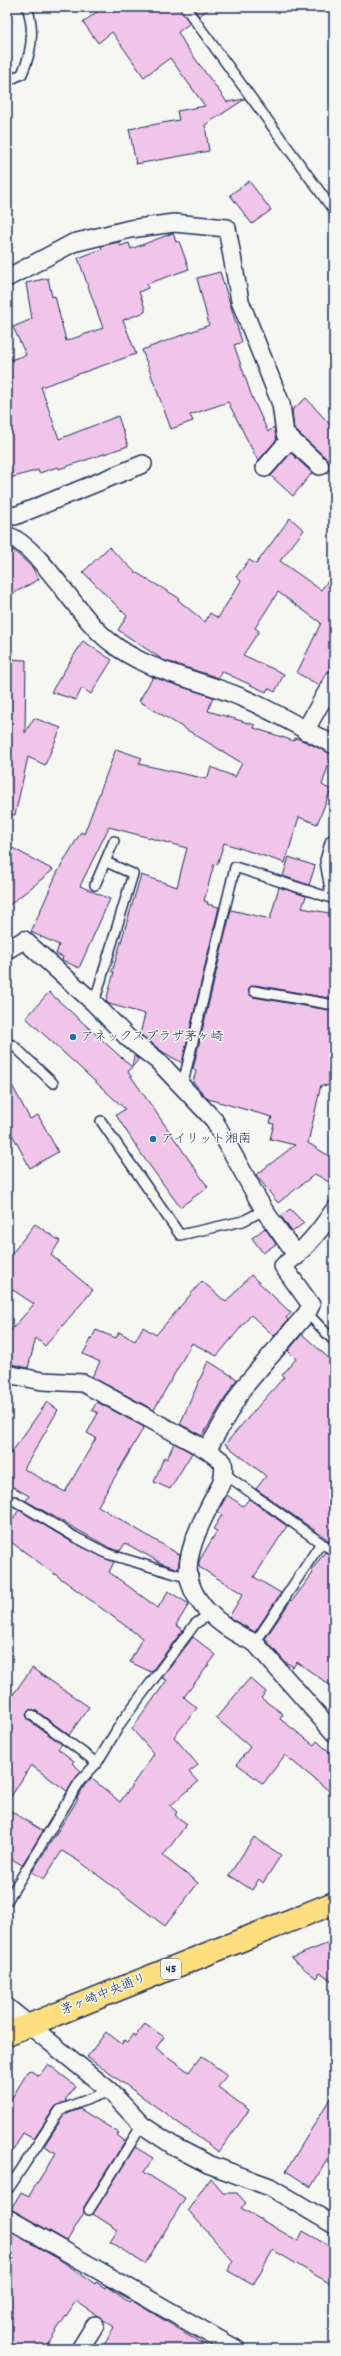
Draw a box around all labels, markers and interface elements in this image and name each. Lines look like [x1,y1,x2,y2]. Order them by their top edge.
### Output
place label: アネックスプラザ茅ヶ崎 [81,1028,223,1047]
marker: アネックスプラザ茅ヶ崎 [68,1032,78,1042]
place label: アイリット湘南 [161,1130,251,1149]
marker: アイリット湘南 [148,1134,158,1144]
road number: 45 [161,1959,181,1979]
street label: 茅ヶ崎中央通り [58,1969,150,2021]

